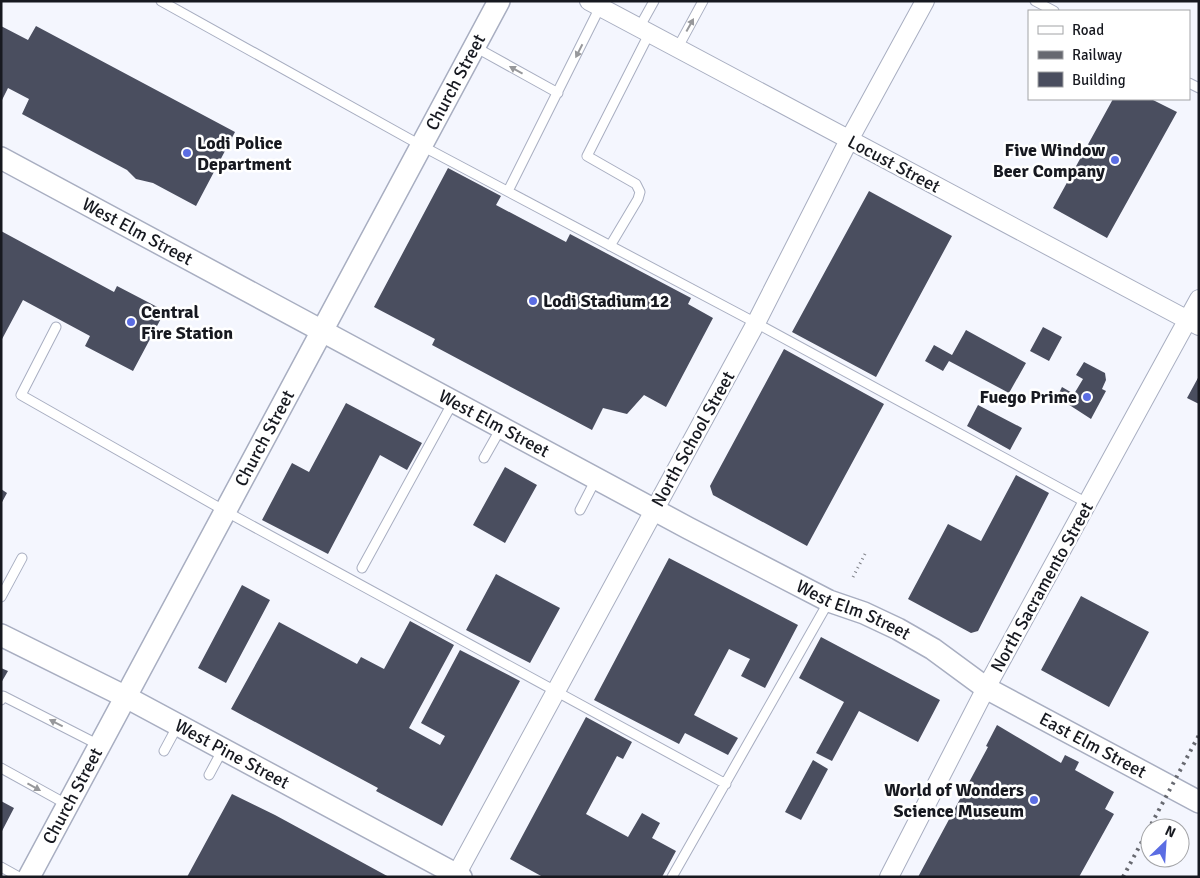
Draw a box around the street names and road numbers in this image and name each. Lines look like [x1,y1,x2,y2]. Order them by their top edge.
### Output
street label: Church Street [421,30,490,134]
street label: Locust Street [844,130,944,198]
street label: West Elm Street [78,193,197,270]
street label: North School Street [647,367,739,511]
street label: West Elm Street [435,385,553,462]
street label: Church Street [230,386,299,490]
street label: North Sacramento Street [986,498,1098,676]
street label: West Elm Street [793,575,914,645]
street label: East Elm Street [1036,708,1150,783]
street label: West Pine Street [171,714,293,794]
street label: Church Street [38,744,107,848]

